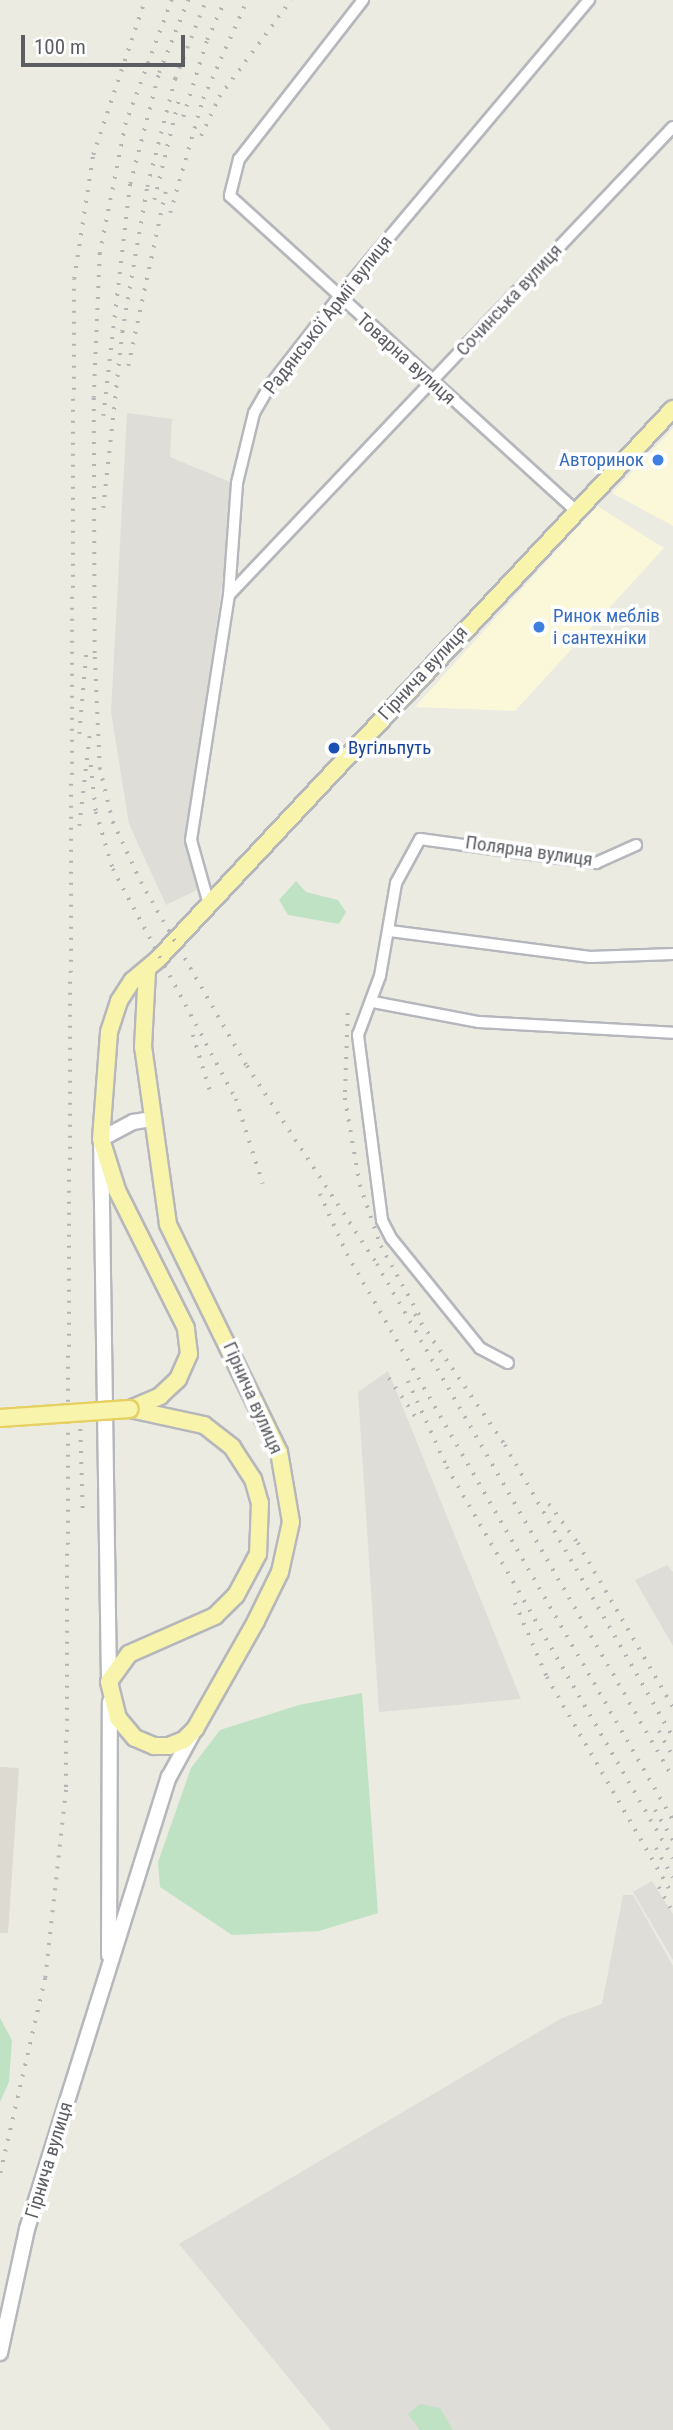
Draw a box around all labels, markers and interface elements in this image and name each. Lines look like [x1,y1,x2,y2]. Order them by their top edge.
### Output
scale bar [24,21,189,65]
text: 100 m [34,35,86,59]
street label: Радянської Армії вулиця [259,231,397,399]
street label: Сочинська вулиця [451,239,567,361]
street label: Товарна вулиця [352,309,460,409]
place label: Авторинок [559,449,644,471]
marker: Авторинок [650,452,666,468]
place label: Ринок меблів і сантехніки [553,605,660,649]
marker: Ринок меблів і сантехніки [531,619,547,635]
street label: Гірнича вулиця [374,621,472,725]
place label: Вугільпуть [348,737,431,759]
marker: Вугільпуть [326,740,342,756]
street label: Полярна вулиця [464,831,594,871]
street label: Гірнича вулиця [218,1338,288,1458]
street label: Гірнича вулиця [20,2099,78,2221]

